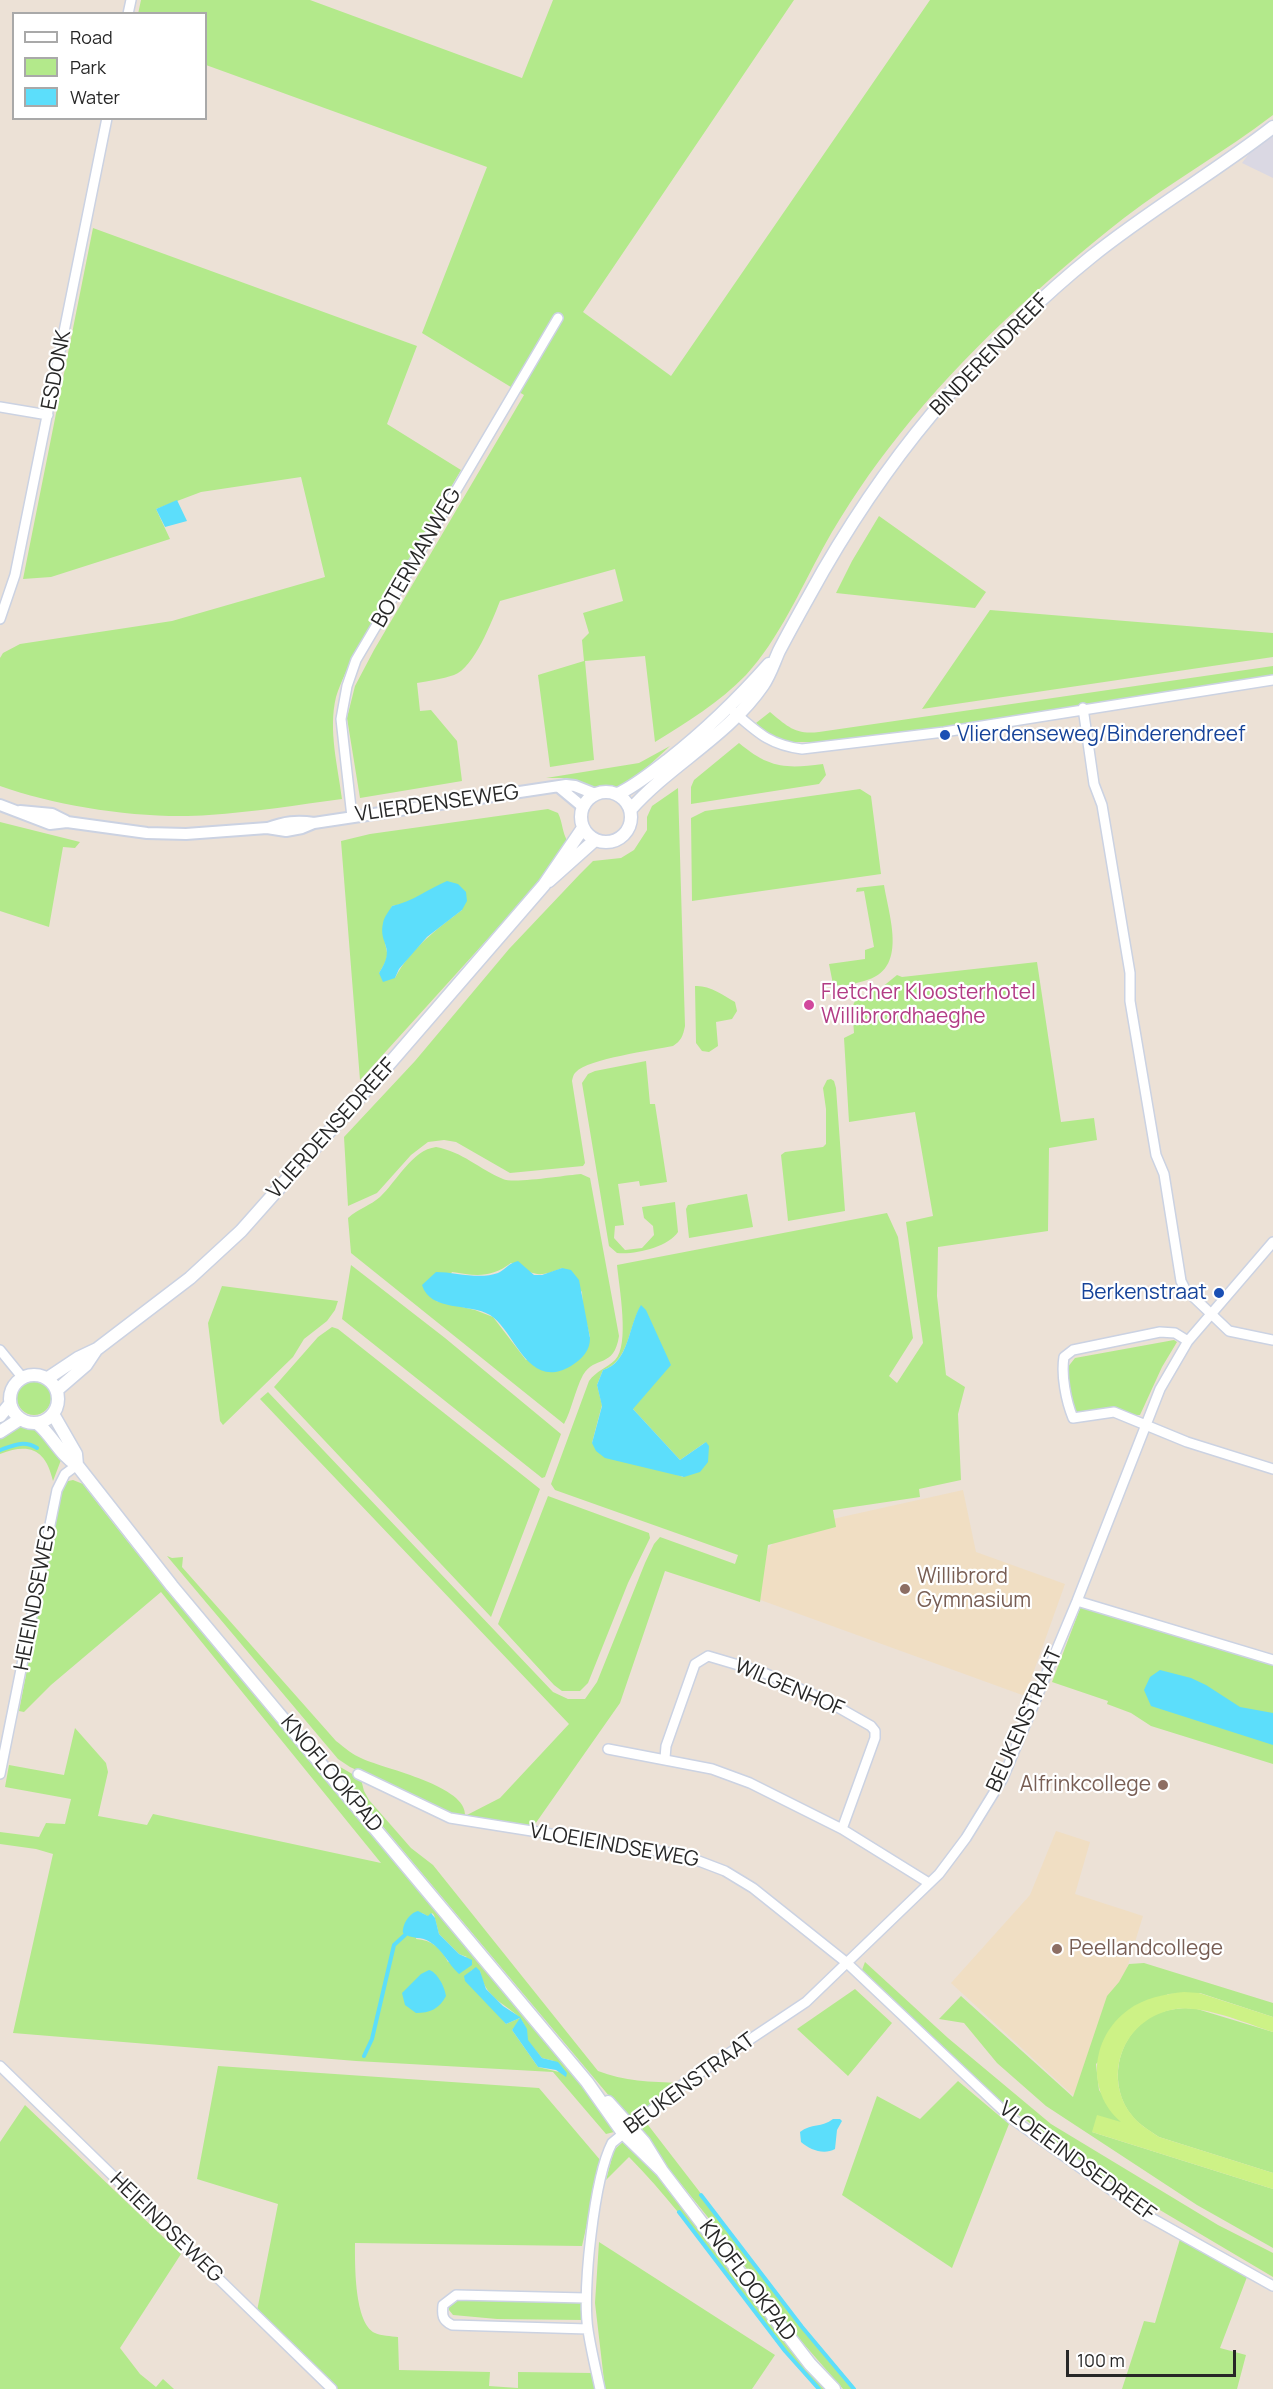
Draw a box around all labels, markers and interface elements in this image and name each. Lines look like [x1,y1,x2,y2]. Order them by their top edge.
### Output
legend [12,12,207,120]
text: Road [70,25,113,49]
text: Park [70,55,106,79]
text: Water [70,85,120,109]
street label: BINDERENDREEF [925,289,1055,421]
street label: ESDONK [37,328,77,412]
street label: BOTERMANWEG [367,484,467,632]
place label: Vlierdenseweg/Binderendreef [957,722,1245,748]
marker: Vlierdenseweg/Binderendreef [938,728,952,742]
street label: VLIERDENSEWEG [354,780,520,828]
place label: Fletcher Kloosterhotel Willibrordhaeghe [821,980,1036,1030]
marker: Fletcher Kloosterhotel Willibrordhaeghe [802,998,816,1012]
street label: VLIERDENSEDREEF [262,1053,402,1205]
place label: Berkenstraat [1081,1280,1207,1306]
marker: Berkenstraat [1212,1286,1226,1300]
street label: HEIEINDSEWEG [10,1523,62,1673]
place label: Willibrord Gymnasium [917,1564,1031,1614]
marker: Willibrord Gymnasium [898,1582,912,1596]
street label: BEUKENSTRAAT [982,1644,1068,1796]
street label: WILGENHOF [731,1654,847,1722]
street label: KNOFLOOKPAD [275,1710,387,1838]
place label: Alfrinkcollege [1020,1772,1151,1798]
marker: Alfrinkcollege [1156,1778,1170,1792]
street label: VLOEIEINDSEWEG [528,1819,700,1873]
place label: Peellandcollege [1069,1936,1223,1962]
marker: Peellandcollege [1050,1942,1064,1956]
street label: BEUKENSTRAAT [620,2028,760,2140]
street label: VLOEIEINDSEDREEF [994,2097,1160,2227]
street label: HEIEINDSEWEG [104,2168,228,2288]
street label: KNOFLOOKPAD [693,2216,801,2346]
scale bar [1069,2338,1238,2376]
text: 100 m [1077,2348,1125,2372]

